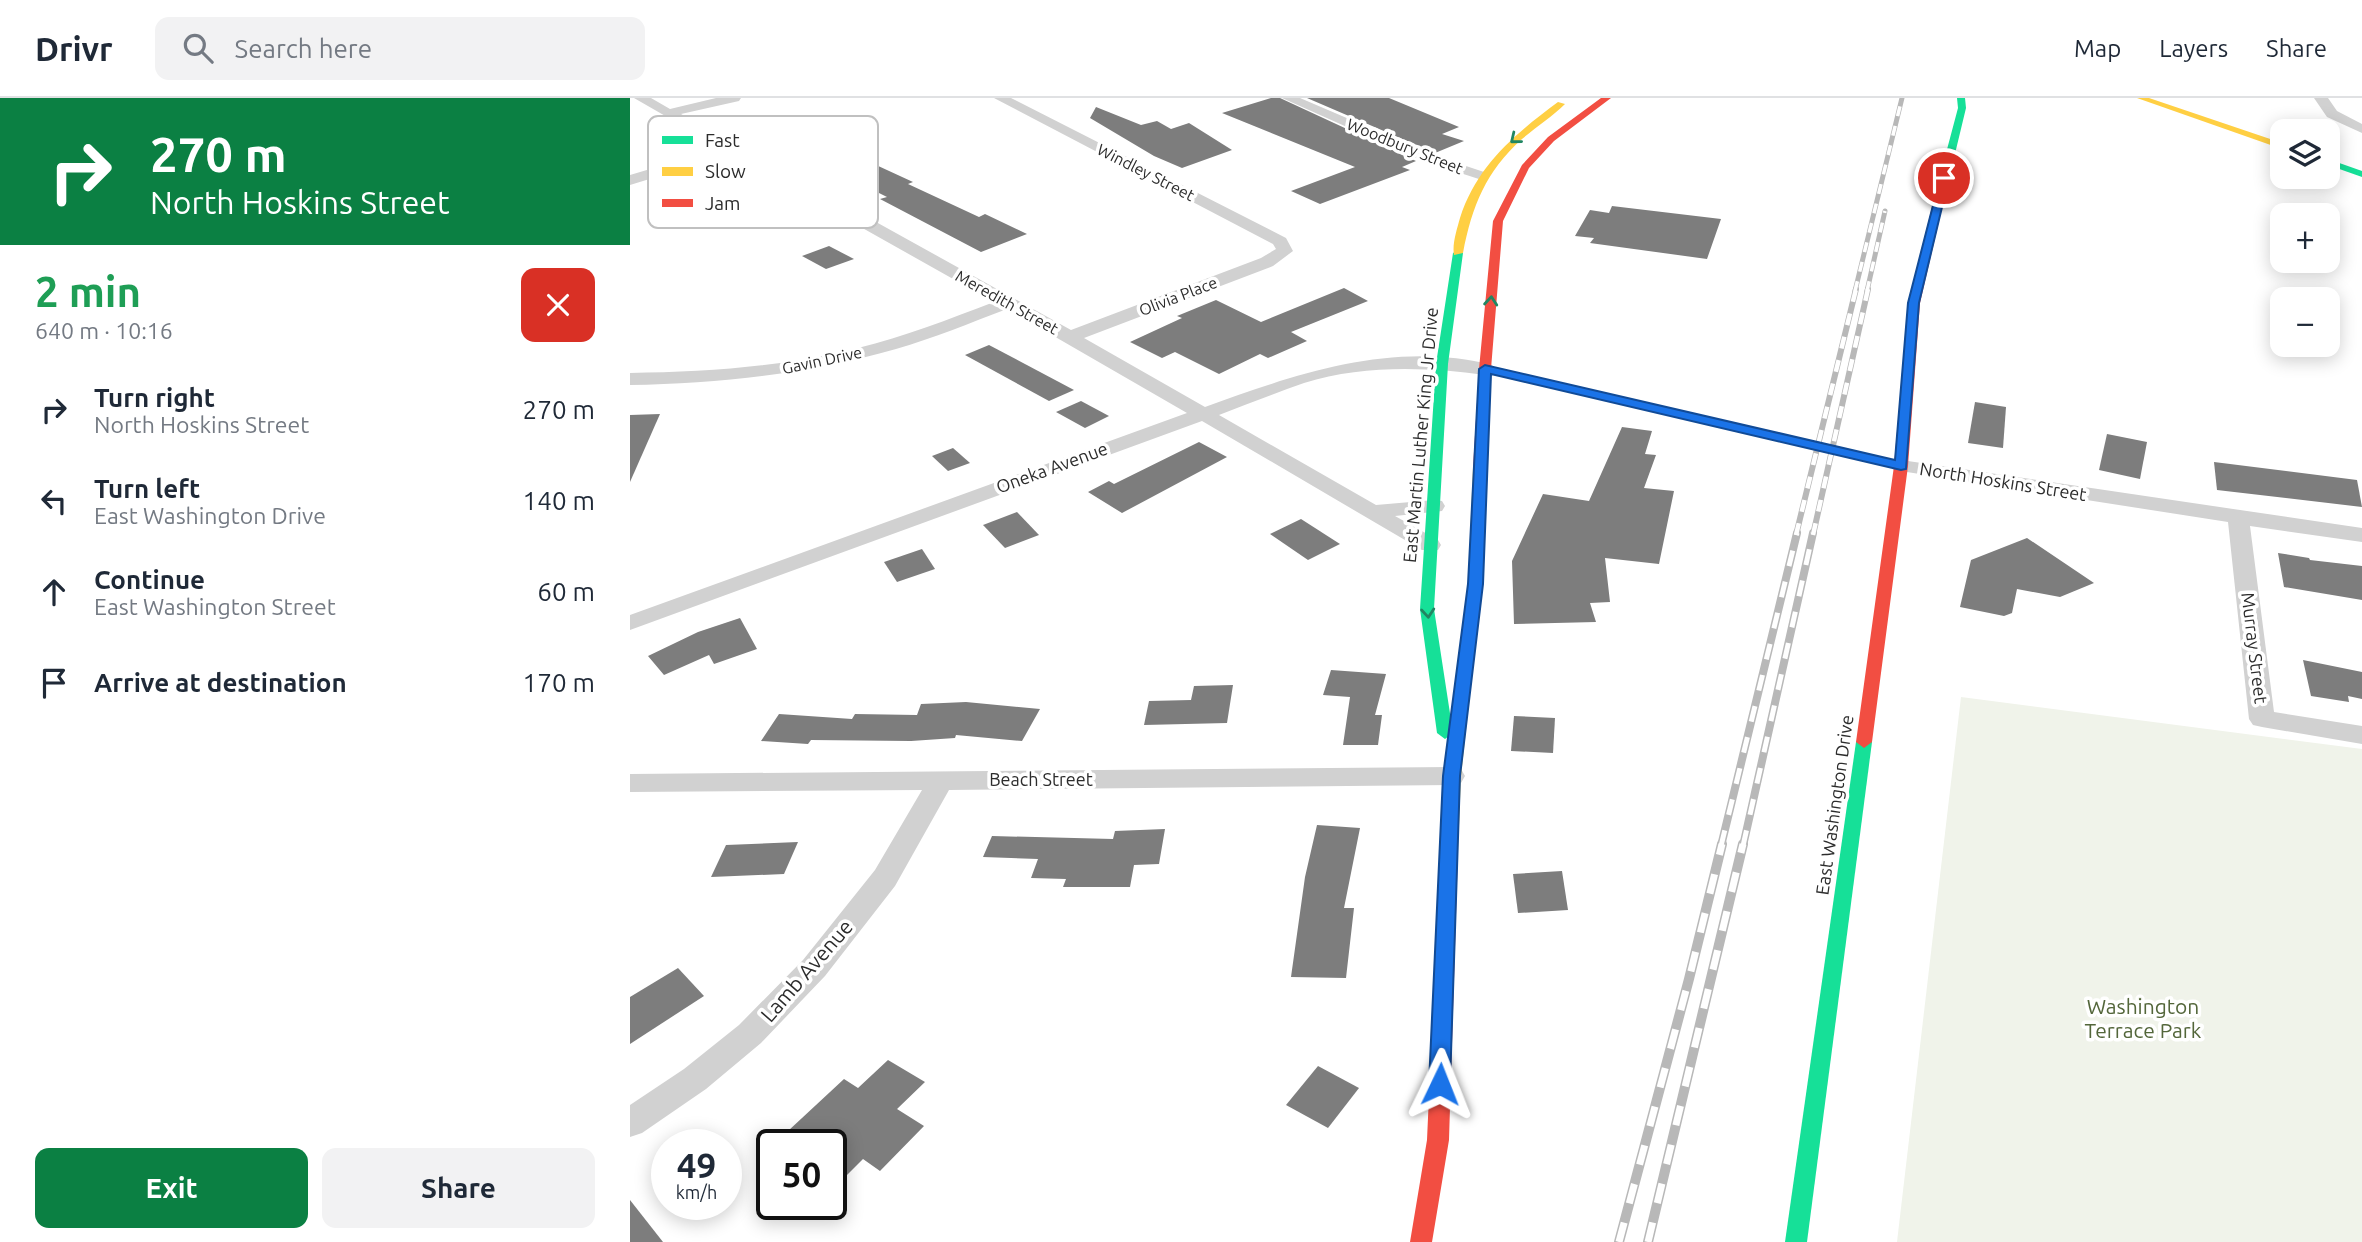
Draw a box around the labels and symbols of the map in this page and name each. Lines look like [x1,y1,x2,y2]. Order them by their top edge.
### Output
street label: Woodbury Street [1344,115,1466,178]
legend [648,116,878,228]
text: Fast [705,129,740,151]
one-way arrow [1511,131,1524,143]
street label: Windley Street [1094,140,1198,205]
pin [1914,148,1974,208]
text: Slow [705,160,746,182]
text: Jam [705,192,741,214]
street label: Meredith Street [953,266,1062,338]
street label: Olivia Place [1136,273,1220,319]
one-way arrow [1483,295,1498,306]
street label: East Martin Luther King Jr Drive [1399,306,1441,563]
street label: Gavin Drive [780,343,864,377]
street label: Oneka Avenue [993,438,1110,497]
street label: North Hoskins Street [1918,458,2088,504]
street label: Murray Street [2238,591,2272,705]
one-way arrow [1420,608,1435,619]
street label: East Washington Drive [1811,714,1857,896]
street label: Beach Street [989,769,1093,789]
street label: Lamb Avenue [755,914,857,1026]
park label: Washington Terrace Park [2085,994,2202,1042]
position arrow [1403,1047,1477,1121]
speed limit sign: 50 [756,1129,847,1220]

